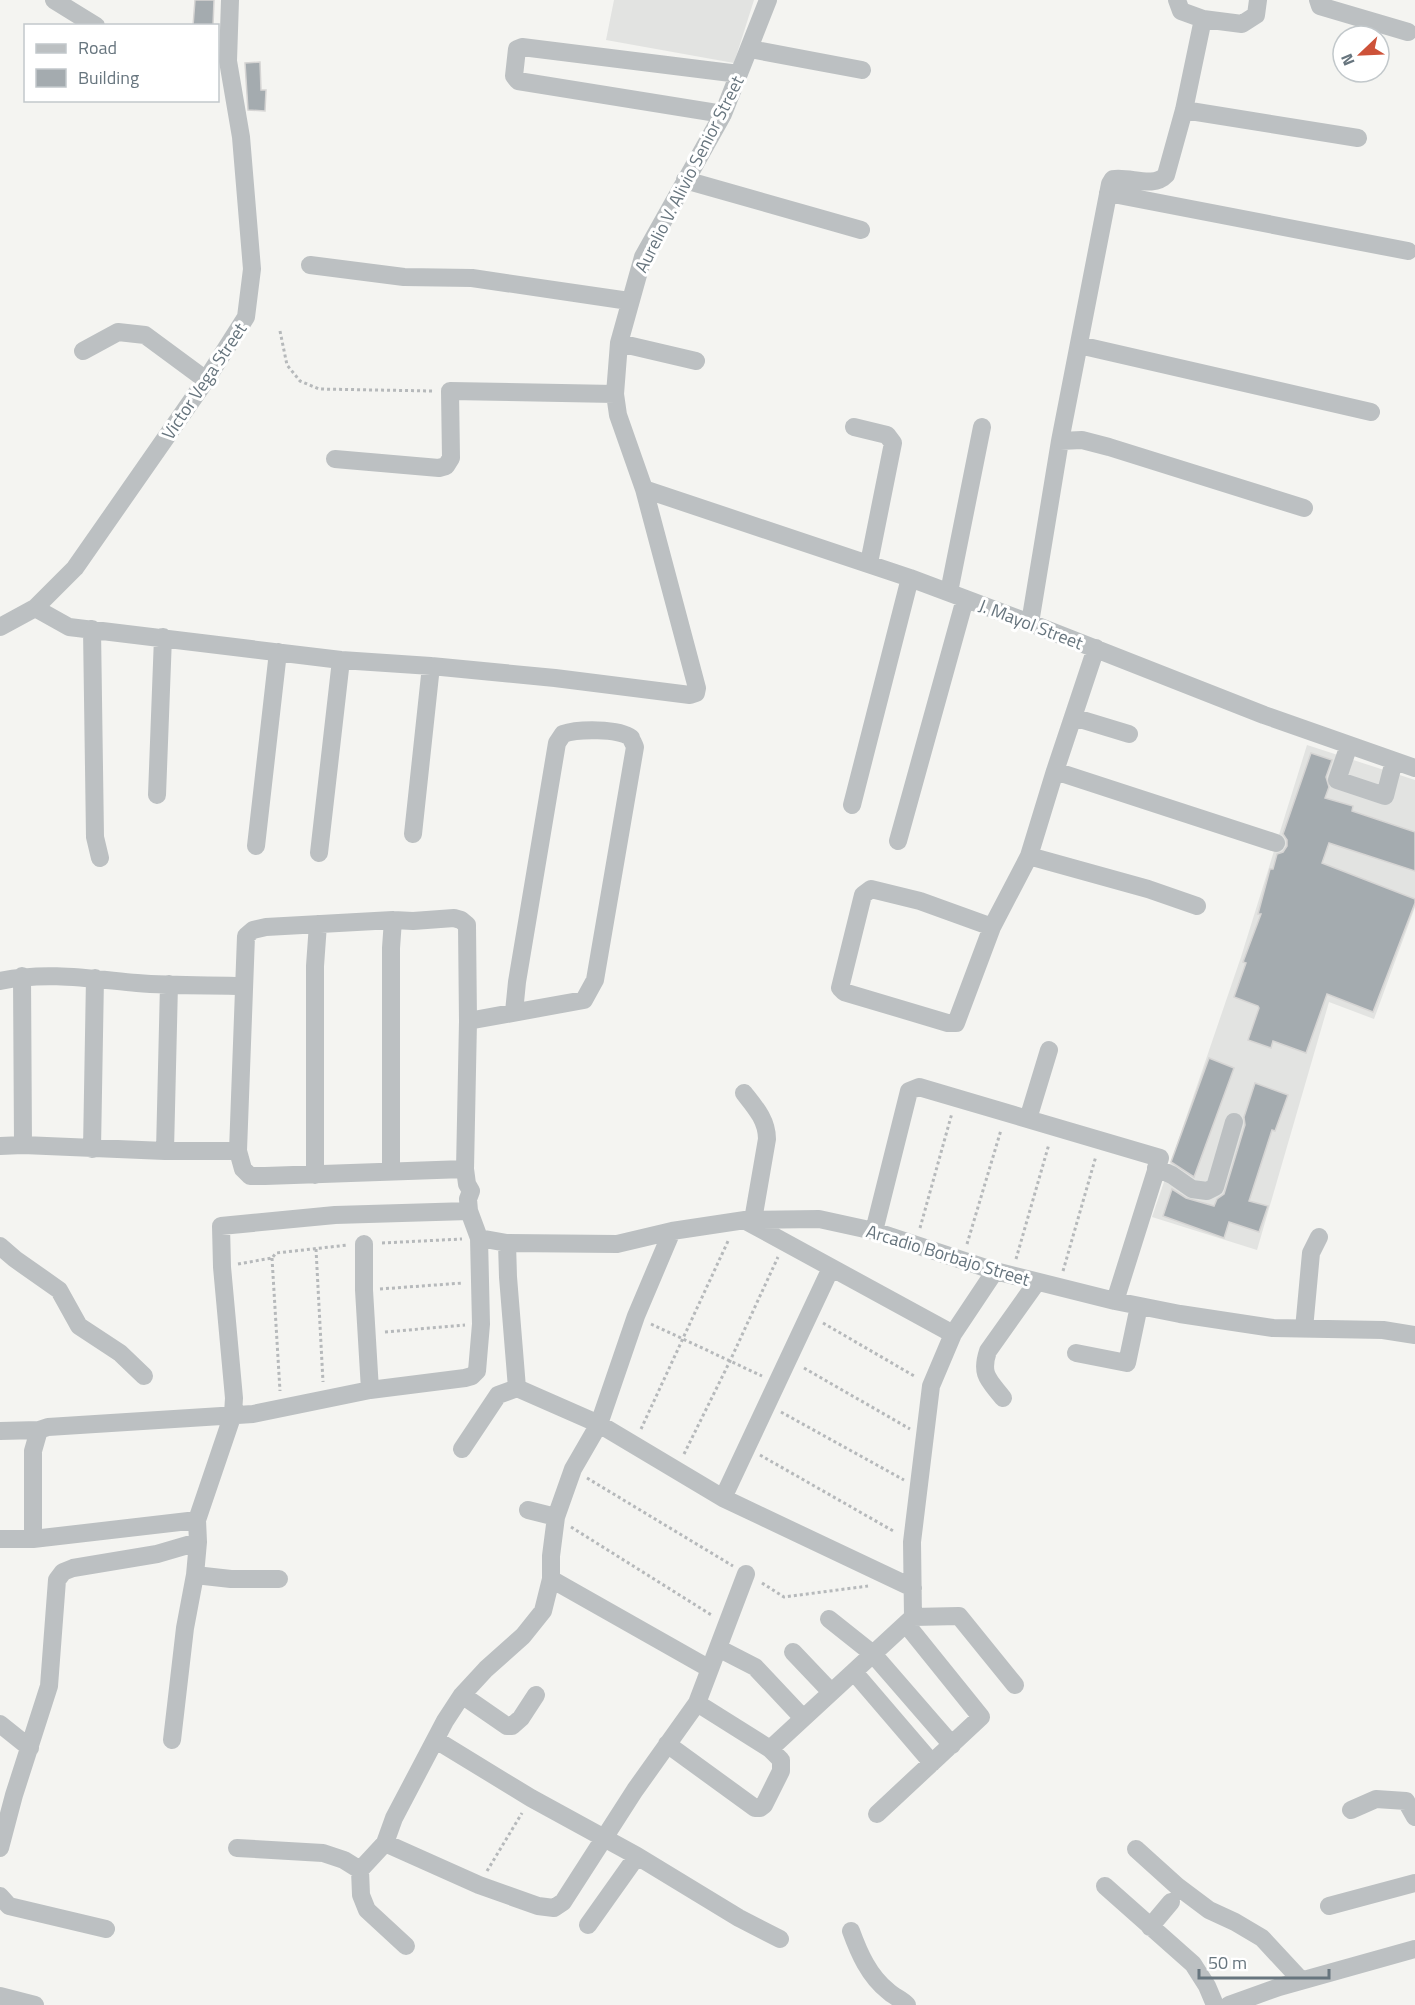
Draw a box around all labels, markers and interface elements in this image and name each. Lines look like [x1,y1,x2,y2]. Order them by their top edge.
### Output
legend [24,24,219,102]
north arrow [1331,24,1391,84]
text: Road [78,34,117,61]
text: N [1334,50,1360,70]
text: Building [78,64,139,91]
street label: Aurelio V. Alivio Senior Street [628,70,751,277]
street label: Victor Vega Street [155,317,254,445]
street label: J. Mayol Street [975,592,1088,656]
street label: Arcadio Borbajo Street [863,1217,1034,1293]
scale bar [1199,1942,1330,1980]
text: 50 m [1208,1949,1247,1976]

